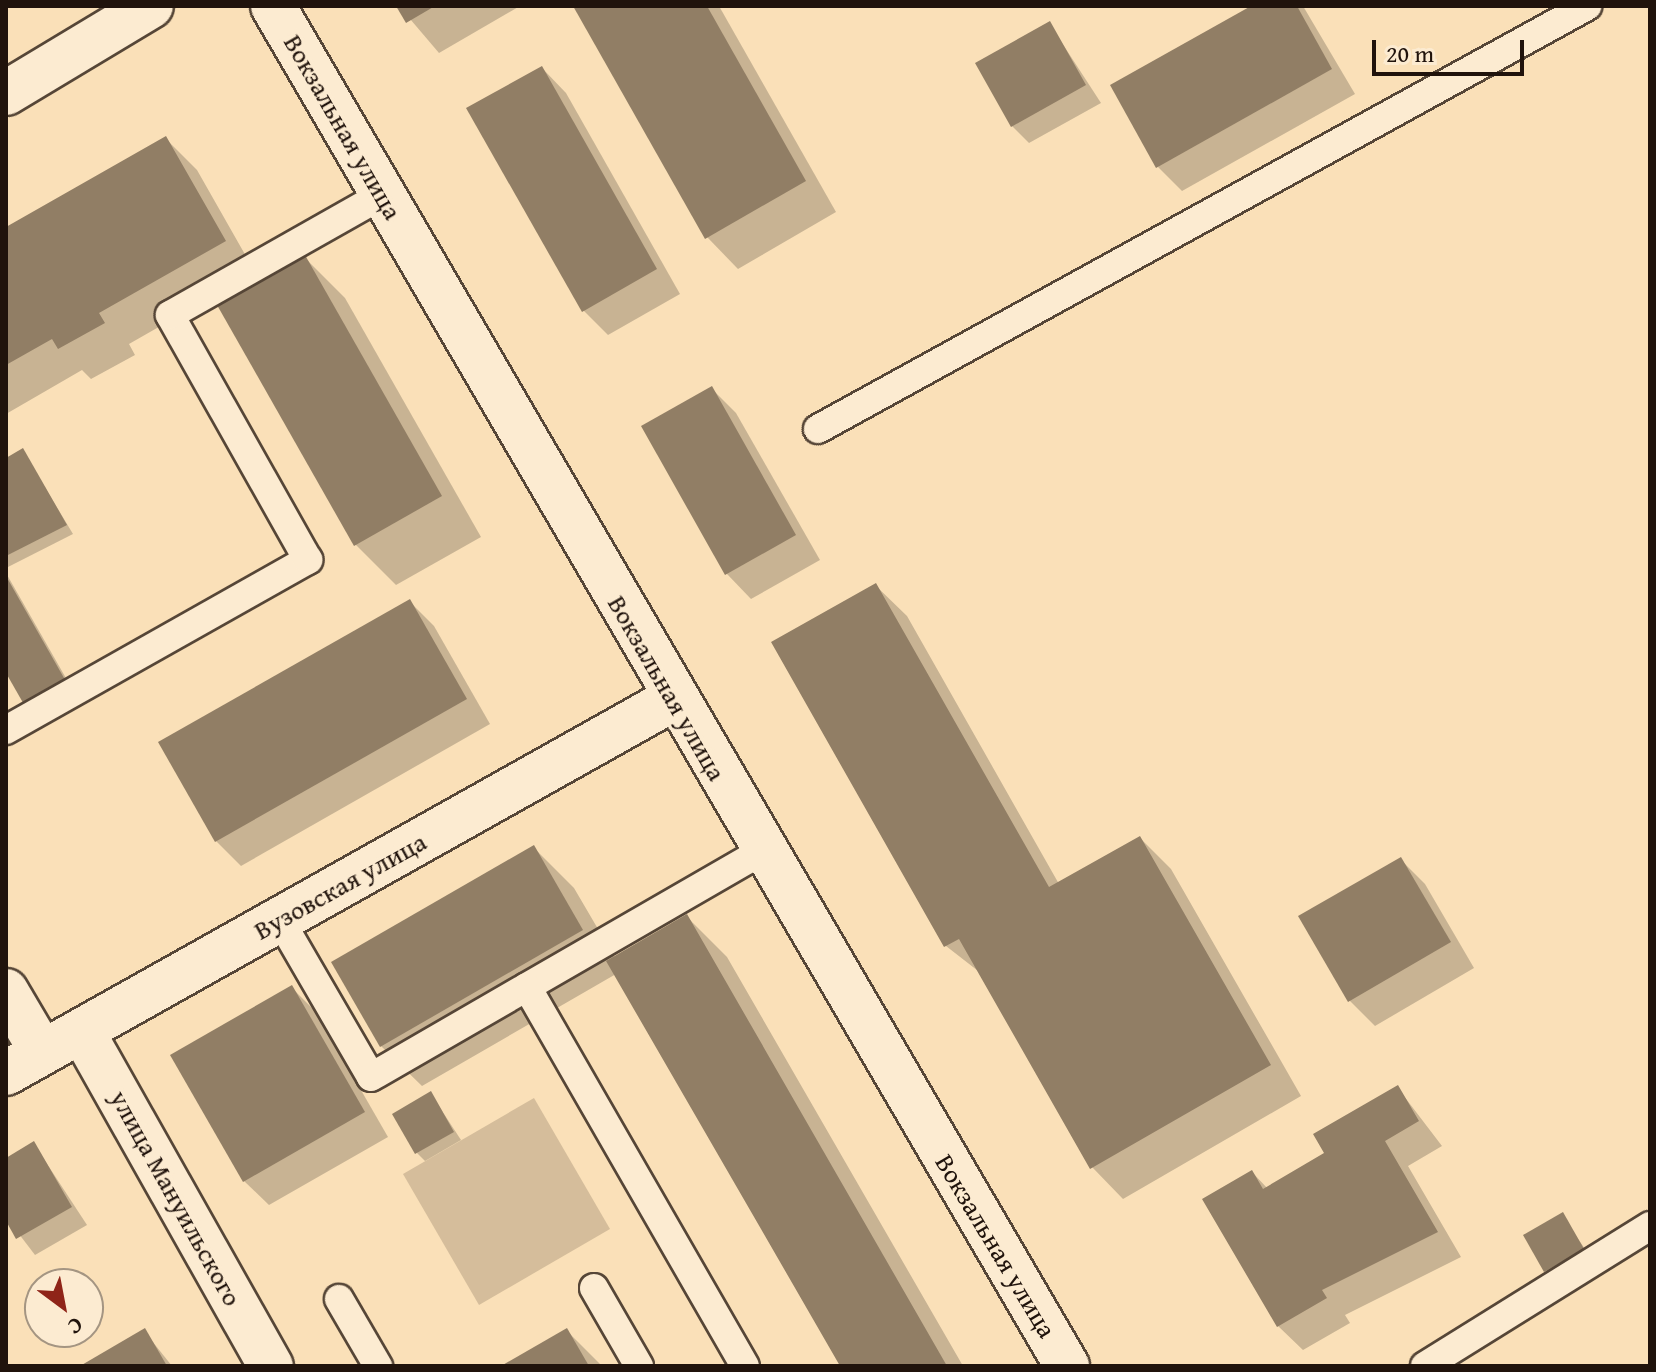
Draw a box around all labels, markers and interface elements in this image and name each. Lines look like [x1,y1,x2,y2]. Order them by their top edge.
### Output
scale bar [1376,24,1528,74]
street label: Вокзальная улица [277,29,409,225]
text: 20 m [1386,36,1434,71]
street label: Вокзальная улица [601,590,733,786]
street label: Вузовская улица [249,826,431,946]
street label: улица Мануильского [104,1085,248,1311]
street label: Вокзальная улица [929,1149,1063,1343]
north arrow [24,1268,104,1348]
text: С [62,1310,89,1344]

